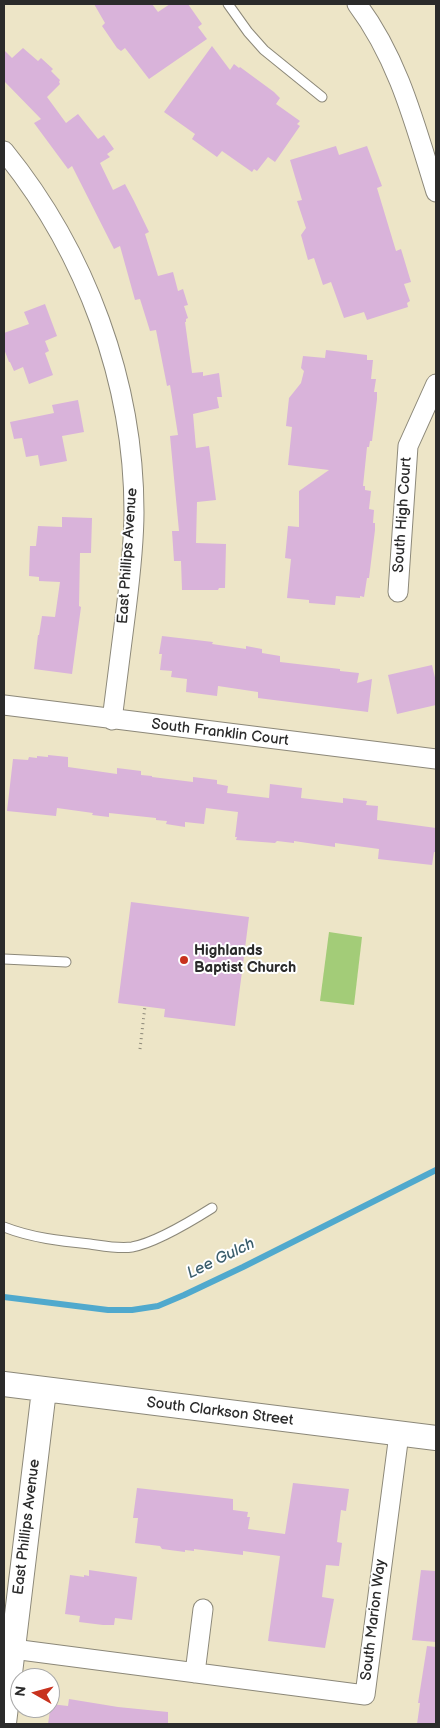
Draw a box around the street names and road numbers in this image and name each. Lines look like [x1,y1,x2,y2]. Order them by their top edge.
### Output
street label: South High Court [390,457,416,573]
street label: East Phillips Avenue [114,487,142,625]
street label: South Franklin Court [150,716,290,750]
street label: South Clarkson Street [146,1394,294,1430]
street label: East Phillips Avenue [10,1458,44,1596]
street label: South Marion Way [358,1558,390,1682]

